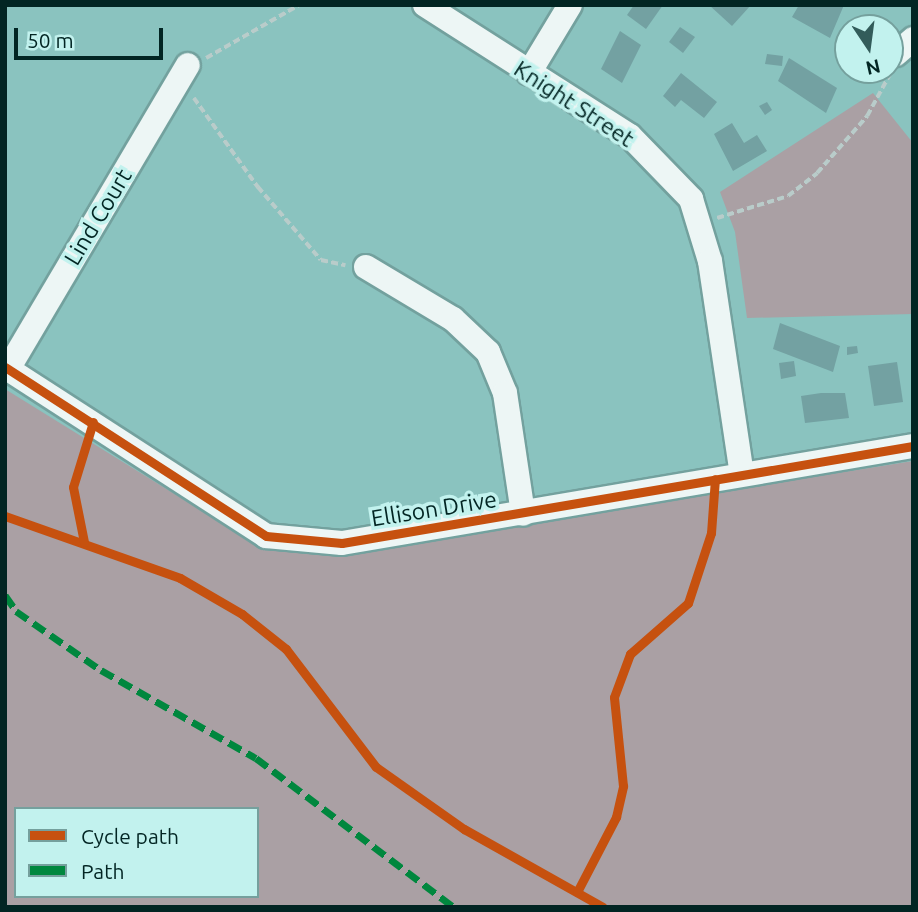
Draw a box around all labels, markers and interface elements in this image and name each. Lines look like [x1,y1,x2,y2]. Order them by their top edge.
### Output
scale bar [18,14,166,58]
north arrow [834,14,904,84]
text: 50 m [27,28,74,52]
street label: Knight Street [509,55,639,153]
text: N [864,55,883,80]
street label: Lind Court [58,164,138,270]
street label: Ellison Drive [369,485,499,533]
legend [14,807,259,898]
text: Cycle path [81,824,179,848]
text: Path [81,859,124,883]

